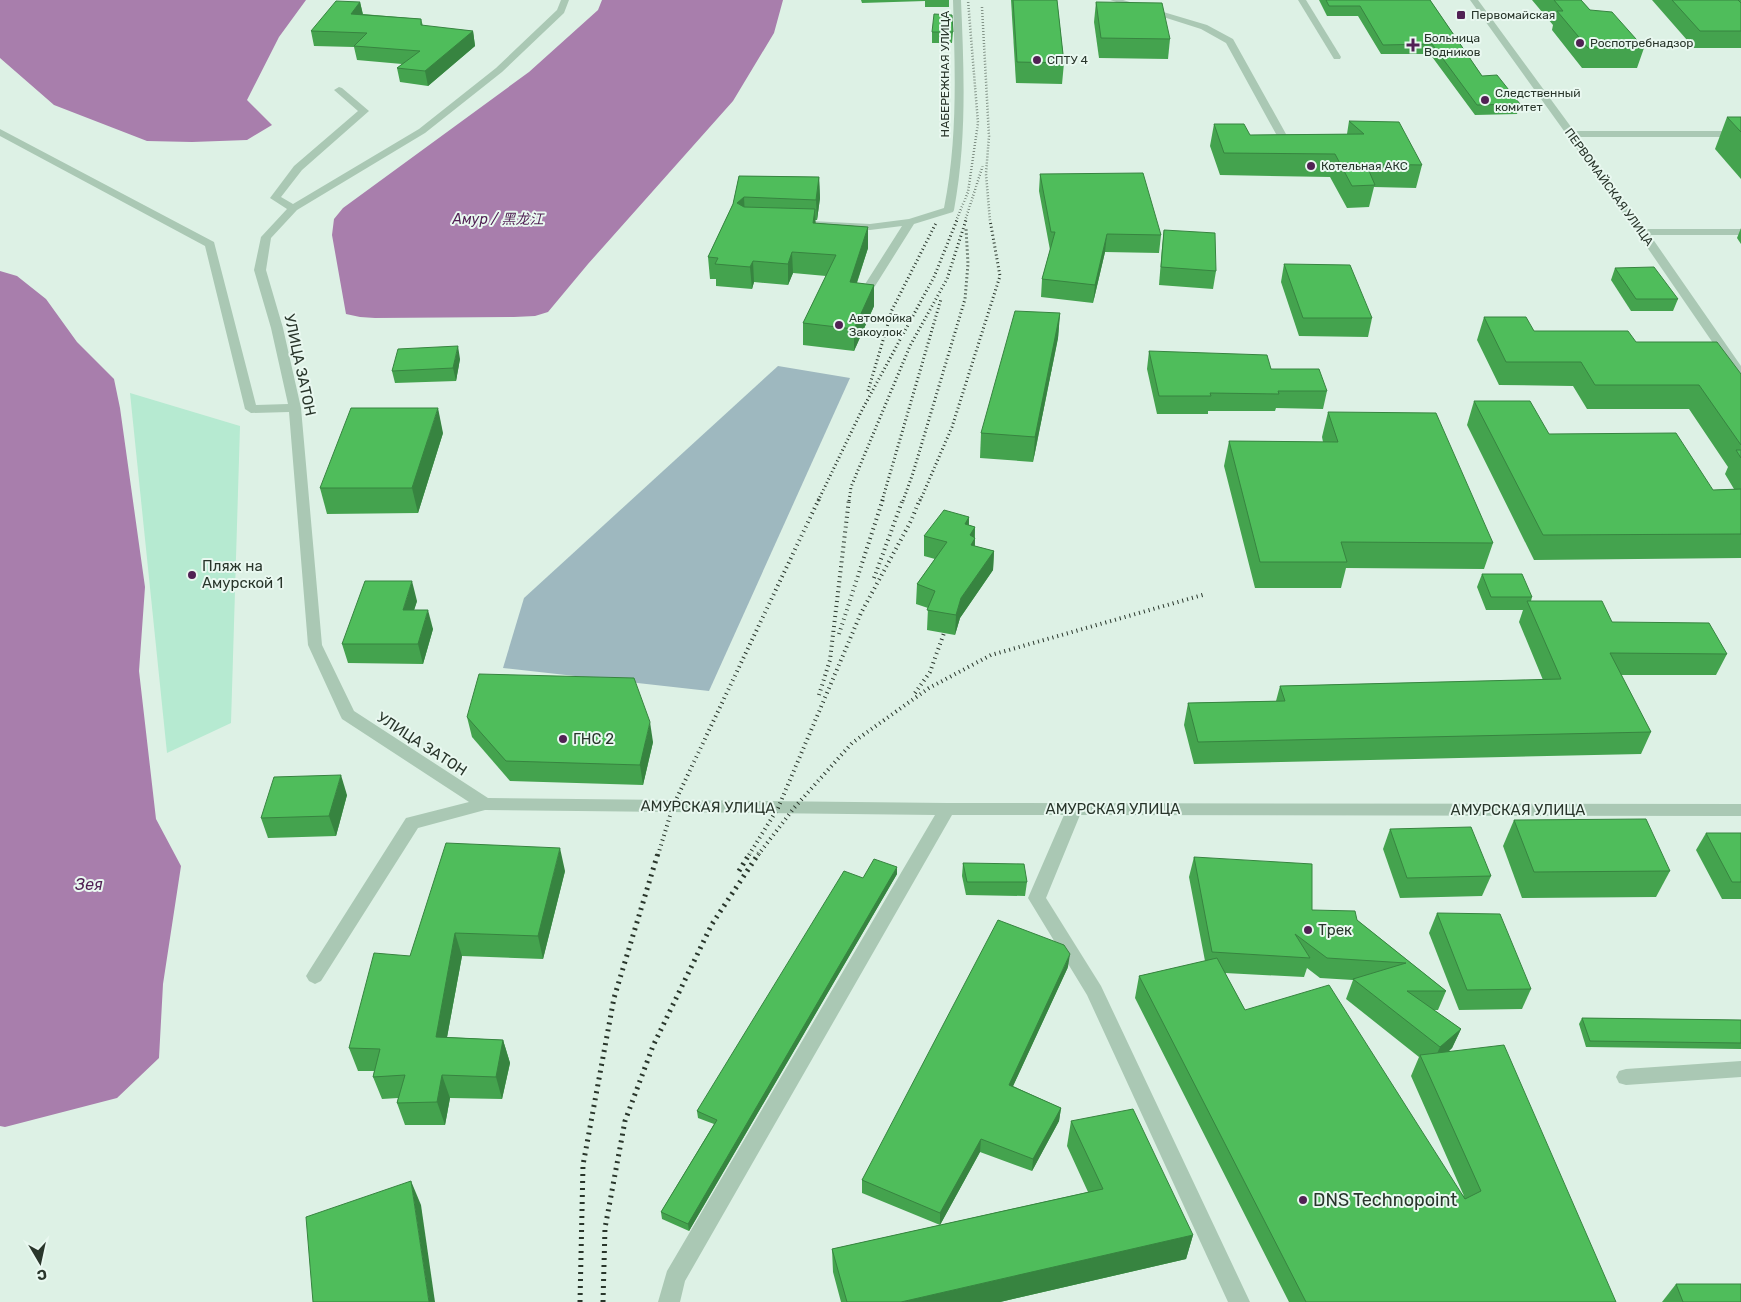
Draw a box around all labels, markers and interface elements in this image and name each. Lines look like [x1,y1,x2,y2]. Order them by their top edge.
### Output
place label: Первомайская [1471,8,1555,22]
marker: Первомайская [1455,9,1467,21]
street label: НАБЕРЕЖНАЯ УЛИЦА [938,11,952,137]
place label: Больница Водников [1424,31,1481,59]
place label: Роспотребнадзор [1590,36,1694,50]
marker: Роспотребнадзор [1574,37,1586,49]
marker: Больница Водников [1406,38,1420,52]
place label: СПТУ 4 [1047,53,1089,67]
marker: СПТУ 4 [1031,54,1043,66]
place label: Следственный комитет [1495,86,1581,114]
marker: Следственный комитет [1479,94,1491,106]
street label: ПЕРВОМАЙСКАЯ УЛИЦА [1562,126,1656,248]
place label: Котельная АКС [1321,159,1408,173]
marker: Котельная АКС [1305,160,1317,172]
water label: Амур / 黑龙江 [452,211,545,228]
place label: Автомойка Закоулок [849,311,912,339]
street label: УЛИЦА ЗАТОН [280,312,320,418]
marker: Автомойка Закоулок [833,319,845,331]
place label: Пляж на Амурской 1 [202,557,283,592]
marker: Пляж на Амурской 1 [186,569,198,581]
street label: УЛИЦА ЗАТОН [374,708,470,780]
place label: ГНС 2 [573,730,614,748]
marker: ГНС 2 [557,733,569,745]
street label: АМУРСКАЯ УЛИЦА [640,797,776,817]
street label: АМУРСКАЯ УЛИЦА [1046,800,1180,818]
street label: АМУРСКАЯ УЛИЦА [1451,801,1585,819]
water label: Зея [74,875,103,894]
place label: Трек [1318,921,1352,939]
marker: Трек [1302,924,1314,936]
place label: DNS Technopoint [1313,1189,1457,1211]
marker: DNS Technopoint [1297,1194,1309,1206]
north arrow [15,1237,65,1287]
text: С [36,1265,48,1284]

